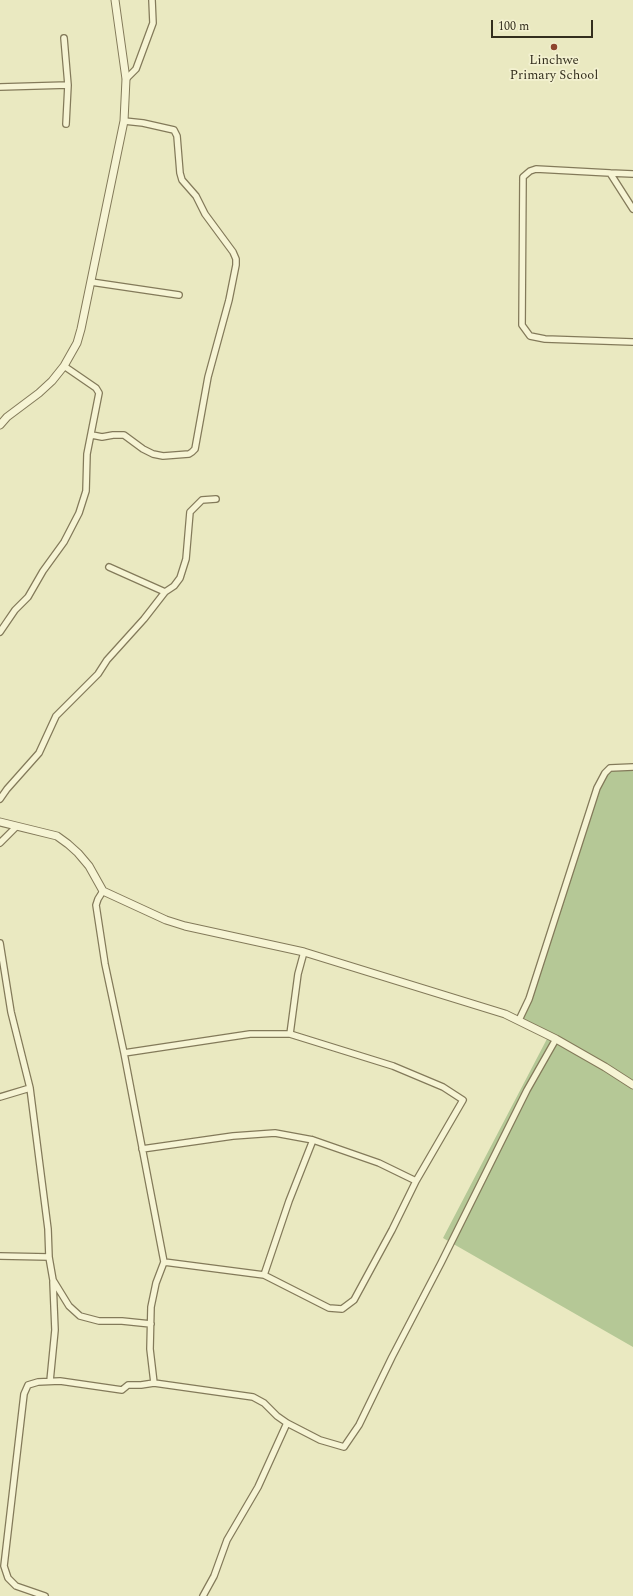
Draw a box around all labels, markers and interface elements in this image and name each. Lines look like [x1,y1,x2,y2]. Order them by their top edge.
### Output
scale bar [493,12,595,38]
text: 100 m [498,17,529,36]
marker: Linchwe Primary School [549,42,559,52]
place label: Linchwe Primary School [510,53,598,84]

